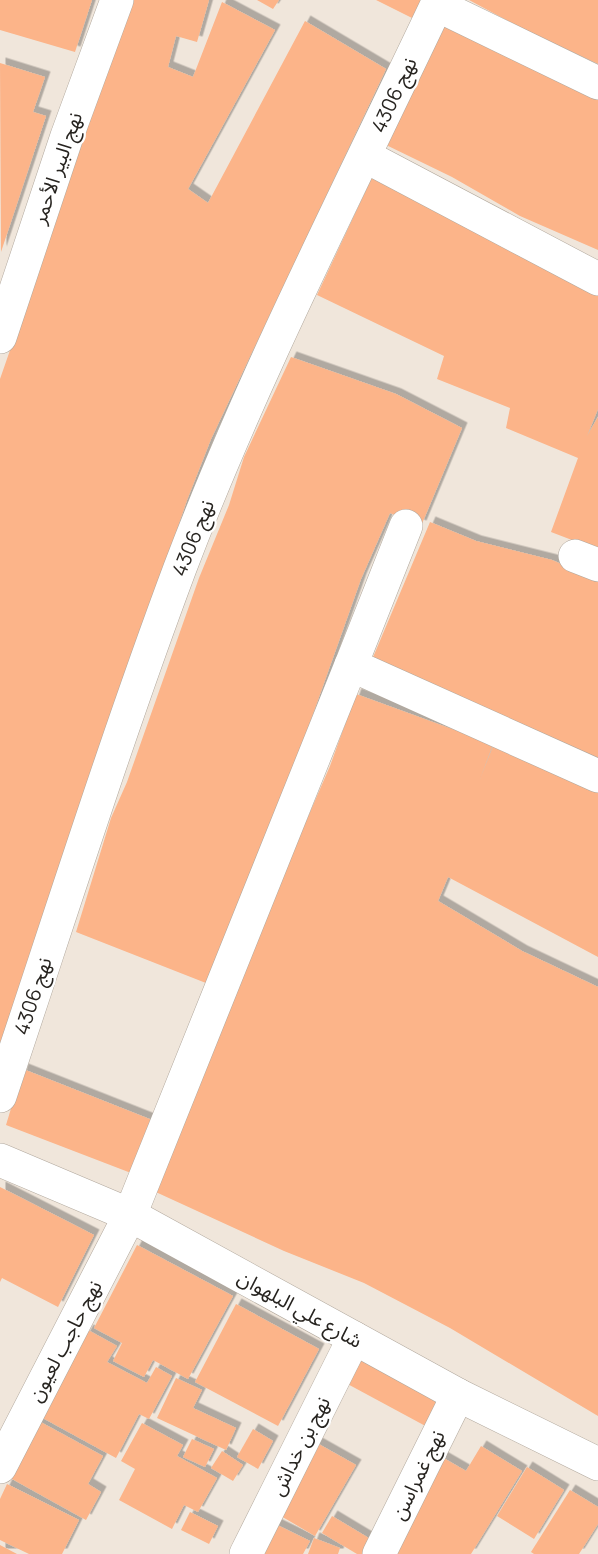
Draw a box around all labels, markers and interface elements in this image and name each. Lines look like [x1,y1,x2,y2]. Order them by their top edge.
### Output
street label: نهج 4306 [364,53,424,138]
street label: نهج البير الأحمر [24,108,90,229]
street label: نهج 4306 [165,496,222,581]
street label: نهج 4306 [7,954,60,1039]
street label: شارع علي البلهوان [232,1263,367,1356]
street label: نهج حاجب لعيون [21,1275,110,1407]
street label: نهج بن خداش [263,1392,338,1501]
street label: نهج غمراسن [384,1425,453,1525]

